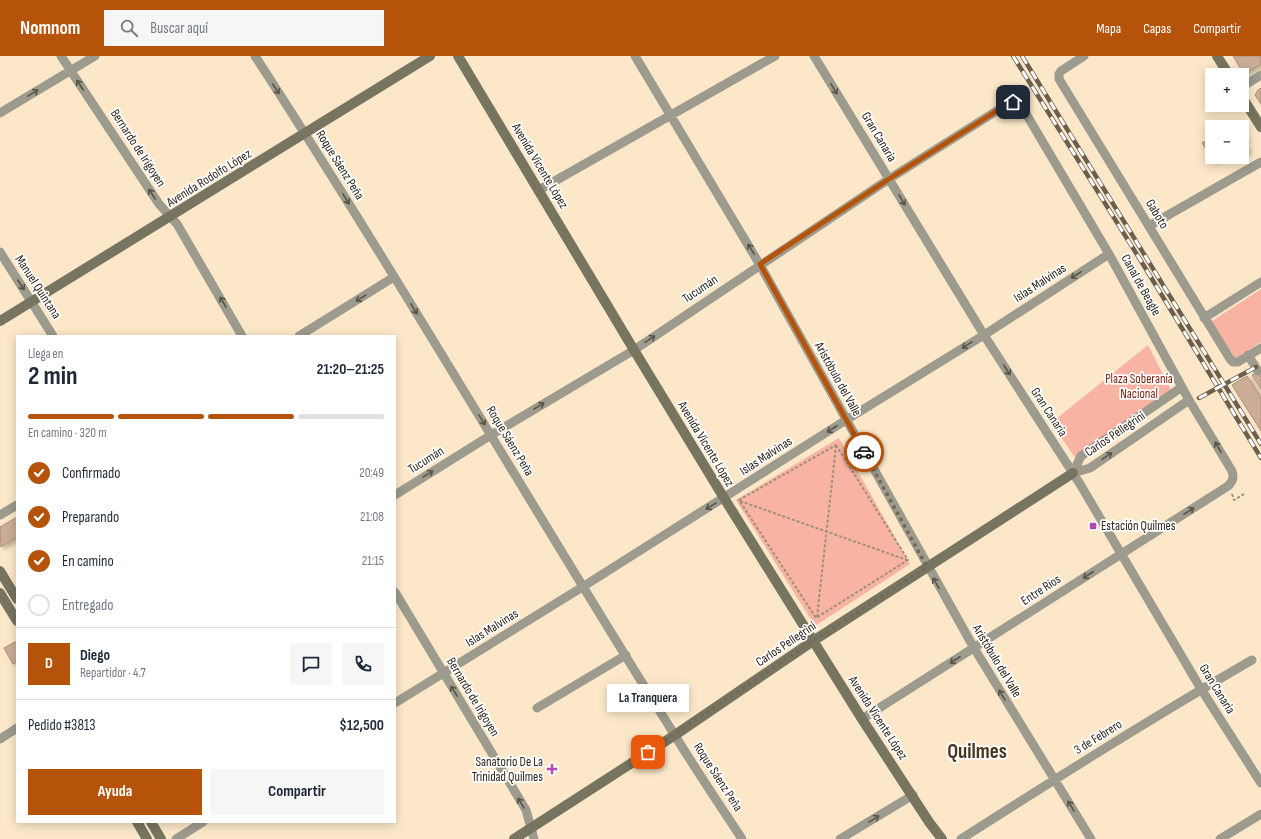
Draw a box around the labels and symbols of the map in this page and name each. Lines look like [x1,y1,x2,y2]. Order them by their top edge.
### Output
one-way arrow [76,79,84,91]
one-way arrow [273,83,281,95]
one-way arrow [830,83,838,94]
pin [996,85,1030,119]
one-way arrow [27,89,39,97]
street label: Bernardo de Irigoyen [107,106,169,190]
street label: Gran Canaria [858,109,900,165]
street label: Avenida Vicente López [508,120,572,212]
street label: Roque Sáenz Peña [312,127,368,203]
street label: Avenida Rodolfo López [163,145,255,211]
one-way arrow [148,188,156,199]
one-way arrow [342,193,350,205]
one-way arrow [898,194,906,206]
street label: Gaboto [1142,196,1172,232]
one-way arrow [747,244,755,255]
street label: Manuel Quintana [11,252,65,322]
street label: Canal de Beagle [1118,252,1164,318]
street label: Islas Malvinas [1011,260,1069,306]
street label: Tucumán [679,271,721,307]
one-way arrow [1071,271,1082,280]
one-way arrow [17,279,25,290]
one-way arrow [355,294,367,302]
one-way arrow [218,296,226,308]
one-way arrow [410,303,418,314]
one-way arrow [644,335,655,343]
street label: Aristóbulo del Valle [811,338,865,419]
one-way arrow [961,342,973,350]
one-way arrow [1003,365,1011,376]
park label: Plaza Soberanía Nacional [1105,371,1173,402]
street label: Gran Canaria [1027,384,1071,440]
street label: Avenida Vicente López [674,398,738,490]
one-way arrow [533,402,545,410]
street label: Roque Sáenz Peña [483,403,537,479]
street label: Carlos Pellegrini [1082,408,1148,460]
one-way arrow [478,414,486,425]
one-way arrow [827,424,838,433]
courier [844,432,884,472]
street label: Islas Malvinas [737,433,795,479]
one-way arrow [1213,441,1221,453]
street label: Tucumán [405,443,447,477]
one-way arrow [1102,452,1113,460]
one-way arrow [422,470,434,478]
one-way arrow [706,502,717,510]
one-way arrow [1183,507,1194,515]
place label: Estación Quilmes [1101,518,1176,534]
marker: Estación Quilmes [1088,521,1098,531]
street label: Entre Ríos [1018,571,1064,609]
one-way arrow [1082,572,1094,580]
one-way arrow [932,577,940,589]
street label: Islas Malvinas [463,605,522,650]
street label: Carlos Pellegrini [753,618,819,670]
street label: Aristóbulo del Valle [968,621,1025,700]
street label: Bernardo de Irigoyen [443,655,503,739]
one-way arrow [949,657,961,665]
street label: Gran Canaria [1196,661,1238,717]
street label: Avenida Vicente López [844,672,911,763]
callout: La Tranquera [607,684,689,712]
one-way arrow [450,685,458,697]
one-way arrow [998,689,1006,701]
street label: 3 de Febrero [1071,716,1125,758]
pin [631,735,665,769]
district label: Quilmes [947,739,1007,764]
street label: Roque Sáenz Peña [690,740,746,814]
place label: Sanatorio De La Trinidad Quilmes [472,754,543,785]
marker: Sanatorio De La Trinidad Quilmes [546,763,558,775]
one-way arrow [517,797,525,809]
one-way arrow [1066,800,1074,812]
one-way arrow [868,814,880,822]

